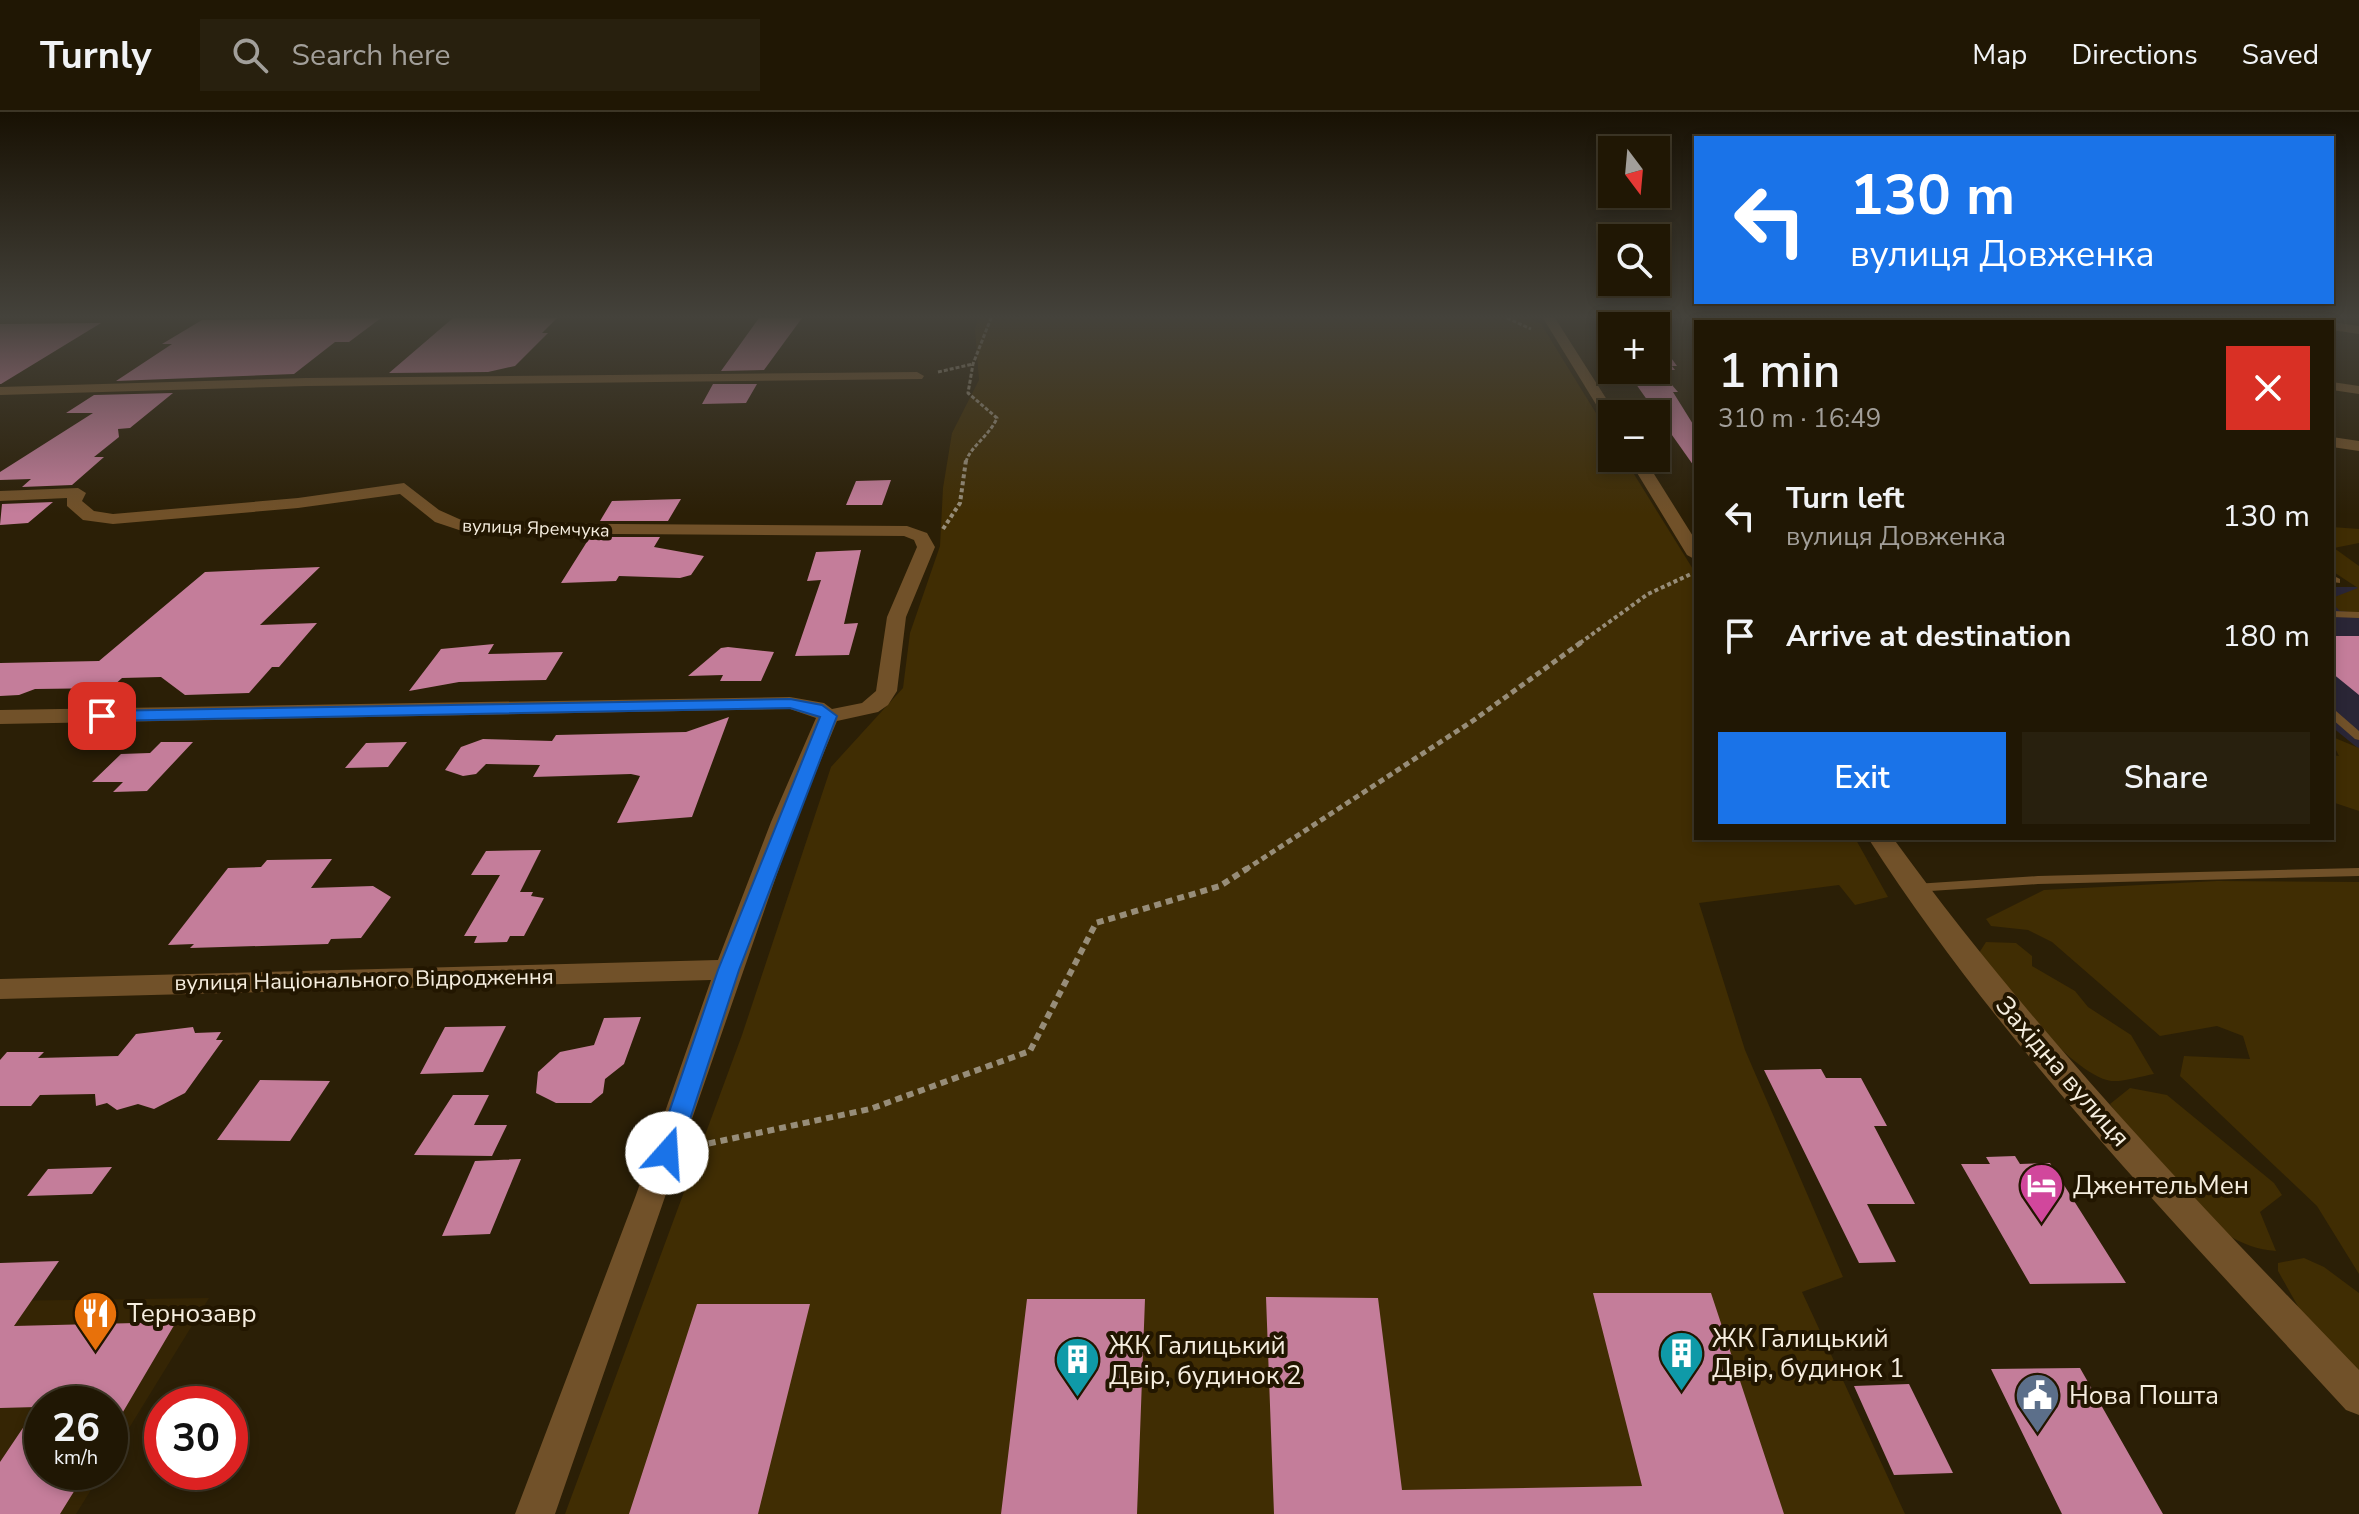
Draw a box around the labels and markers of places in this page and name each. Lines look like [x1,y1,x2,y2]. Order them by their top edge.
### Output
pin [68,682,136,750]
hotel icon: ДжентельМен [2018,1161,2066,1224]
place label: ДжентельМен [2073,1168,2249,1203]
restaurant icon: Тернозавр [72,1289,120,1352]
place label: Тернозавр [127,1296,257,1331]
place label: ЖК Галицький Двір, будинок 1 [1712,1321,1905,1386]
place label: ЖК Галицький Двір, будинок 2 [1109,1328,1302,1393]
building icon: ЖК Галицький Двір, будинок 1 [1657,1329,1705,1392]
building icon: ЖК Галицький Двір, будинок 2 [1054,1336,1102,1399]
public building icon: Нова Пошта [2014,1371,2062,1434]
place label: Нова Пошта [2069,1378,2219,1413]

